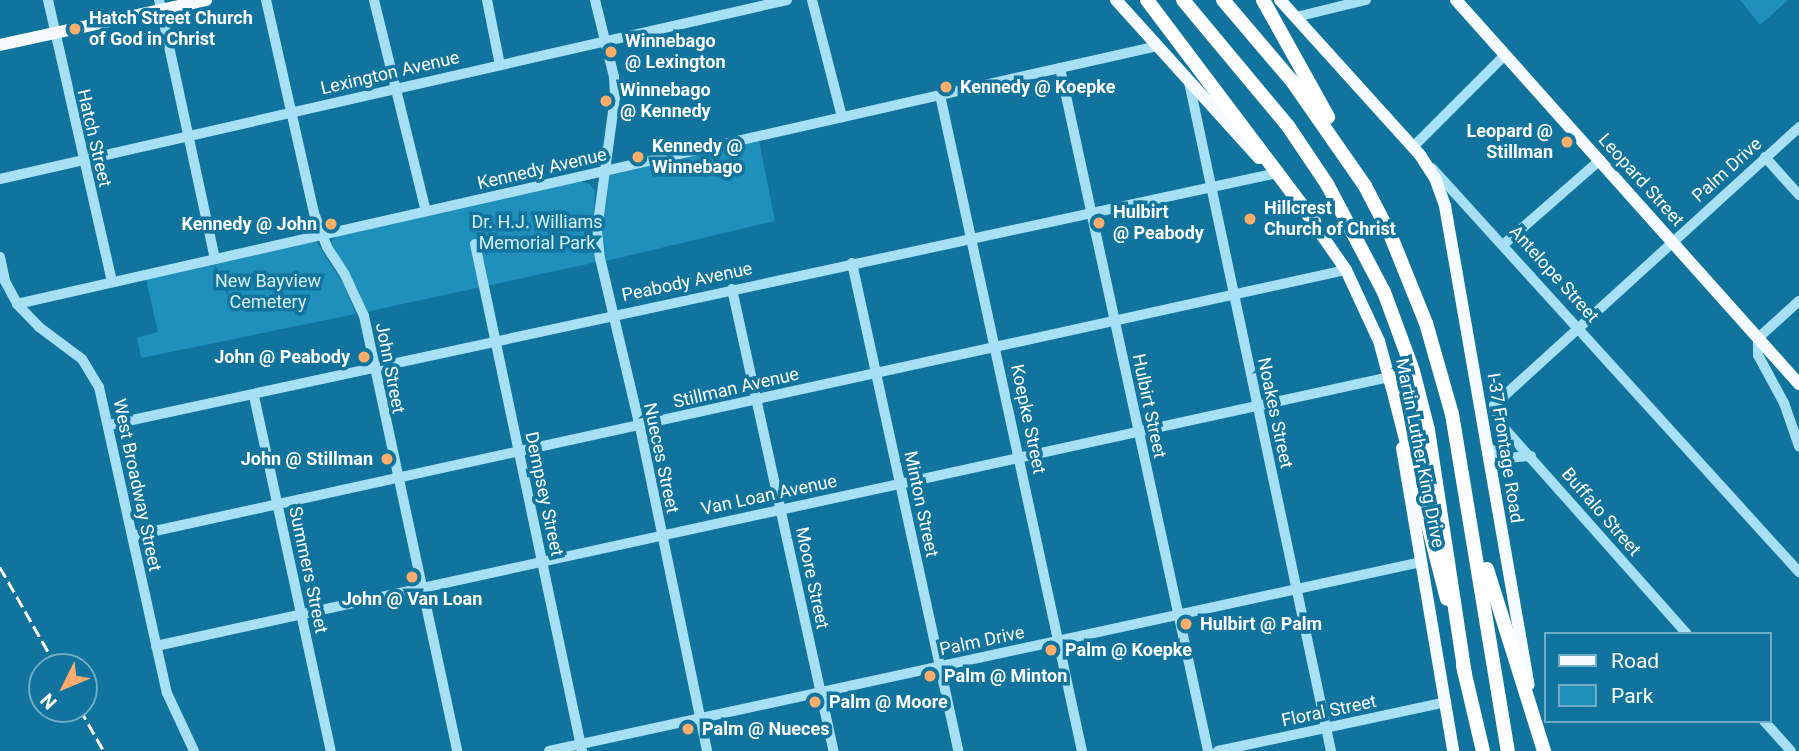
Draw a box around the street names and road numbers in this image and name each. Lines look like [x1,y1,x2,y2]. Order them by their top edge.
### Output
street label: Lexington Avenue [318,47,462,99]
street label: Hatch Street [72,87,116,189]
street label: Leopard Street [1594,129,1688,231]
street label: Palm Drive [1688,133,1766,207]
street label: Kennedy Avenue [475,144,609,194]
street label: Antelope Street [1505,221,1603,327]
street label: Peabody Avenue [620,258,754,306]
street label: John Street [371,321,409,415]
street label: Hulbirt Street [1127,352,1171,460]
street label: Noakes Street [1253,356,1297,470]
street label: Martin Luther King Drive [1391,356,1449,550]
street label: Koepke Street [1006,362,1050,476]
street label: Stillman Avenue [671,363,801,413]
street label: I-37 Frontage Road [1482,371,1528,525]
street label: West Broadway Street [108,397,166,573]
street label: Nueces Street [639,401,683,515]
street label: Dempsey Street [520,430,568,558]
street label: Minton Street [899,449,943,559]
street label: Buffalo Street [1557,463,1645,561]
street label: Van Loan Avenue [699,470,839,520]
street label: Summers Street [284,505,332,635]
street label: Moore Street [791,525,833,631]
street label: Palm Drive [938,621,1026,661]
street label: Floral Street [1280,690,1378,732]

